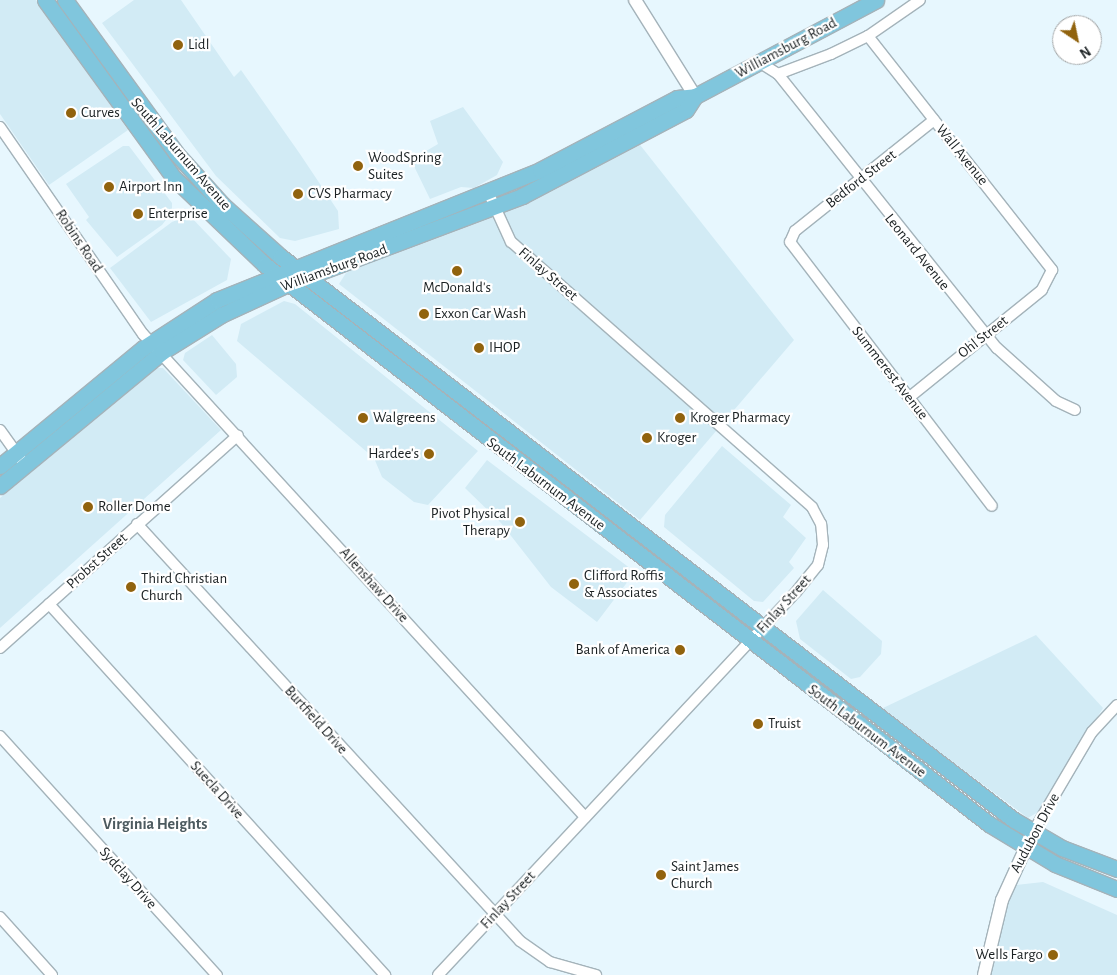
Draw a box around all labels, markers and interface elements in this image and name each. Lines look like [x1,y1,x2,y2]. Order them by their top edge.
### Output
street label: Williamsburg Road [732,14,840,82]
north arrow [1052,15,1102,65]
place label: Lidl [188,36,209,54]
marker: Lidl [172,39,184,51]
text: N [1077,43,1093,60]
street label: South Laburnum Avenue [127,94,235,214]
place label: Curves [81,104,120,122]
marker: Curves [65,107,77,119]
street label: Wall Avenue [932,121,992,189]
street label: Bedford Street [822,146,900,212]
place label: WoodSpring Suites [368,148,441,183]
marker: WoodSpring Suites [352,160,364,172]
place label: Airport Inn [119,178,182,196]
marker: Airport Inn [103,181,115,193]
place label: CVS Pharmacy [308,185,392,203]
marker: CVS Pharmacy [292,188,304,200]
place label: Enterprise [148,205,208,223]
street label: Robins Road [51,206,107,276]
marker: Enterprise [132,208,144,220]
street label: Leonard Avenue [881,210,953,294]
street label: Williamsburg Road [278,240,390,296]
street label: Finlay Street [515,243,581,305]
marker: McDonald's [451,265,463,277]
place label: McDonald's [423,279,491,297]
place label: Exxon Car Wash [434,305,526,323]
marker: Exxon Car Wash [418,308,430,320]
street label: Ohl Street [954,312,1012,362]
street label: Summerest Avenue [848,323,932,423]
place label: IHOP [489,339,520,357]
marker: IHOP [473,342,485,354]
place label: Walgreens [373,409,435,427]
place label: Kroger Pharmacy [690,409,790,427]
marker: Walgreens [357,412,369,424]
marker: Kroger Pharmacy [674,412,686,424]
place label: Kroger [657,429,696,447]
marker: Kroger [641,432,653,444]
street label: South Laburnum Avenue [483,434,609,534]
place label: Hardee's [368,445,419,463]
marker: Hardee's [423,448,435,460]
place label: Roller Dome [98,498,171,516]
marker: Roller Dome [82,501,94,513]
place label: Pivot Physical Therapy [431,504,510,539]
marker: Pivot Physical Therapy [514,516,526,528]
street label: Probst Street [63,529,131,593]
street label: Allenshaw Drive [336,544,412,626]
place label: Clifford Roffis & Associates [584,566,663,601]
place label: Third Christian Church [141,569,227,604]
street label: Finlay Street [753,571,815,637]
marker: Clifford Roffis & Associates [568,578,580,590]
marker: Third Christian Church [125,581,137,593]
place label: Bank of America [576,641,670,659]
marker: Bank of America [674,644,686,656]
street label: South Laburnum Avenue [804,681,930,781]
street label: Burtfield Drive [281,682,351,758]
place label: Truist [768,715,801,733]
marker: Truist [752,718,764,730]
street label: Suecla Drive [186,757,248,823]
street label: Audubon Drive [1006,790,1064,876]
district label: Virginia Heights [103,814,207,834]
street label: Sydclay Drive [96,843,160,913]
place label: Saint James Church [671,857,739,892]
street label: Finlay Street [477,867,539,933]
marker: Saint James Church [655,869,667,881]
place label: Wells Fargo [976,946,1043,964]
marker: Wells Fargo [1047,949,1059,961]

